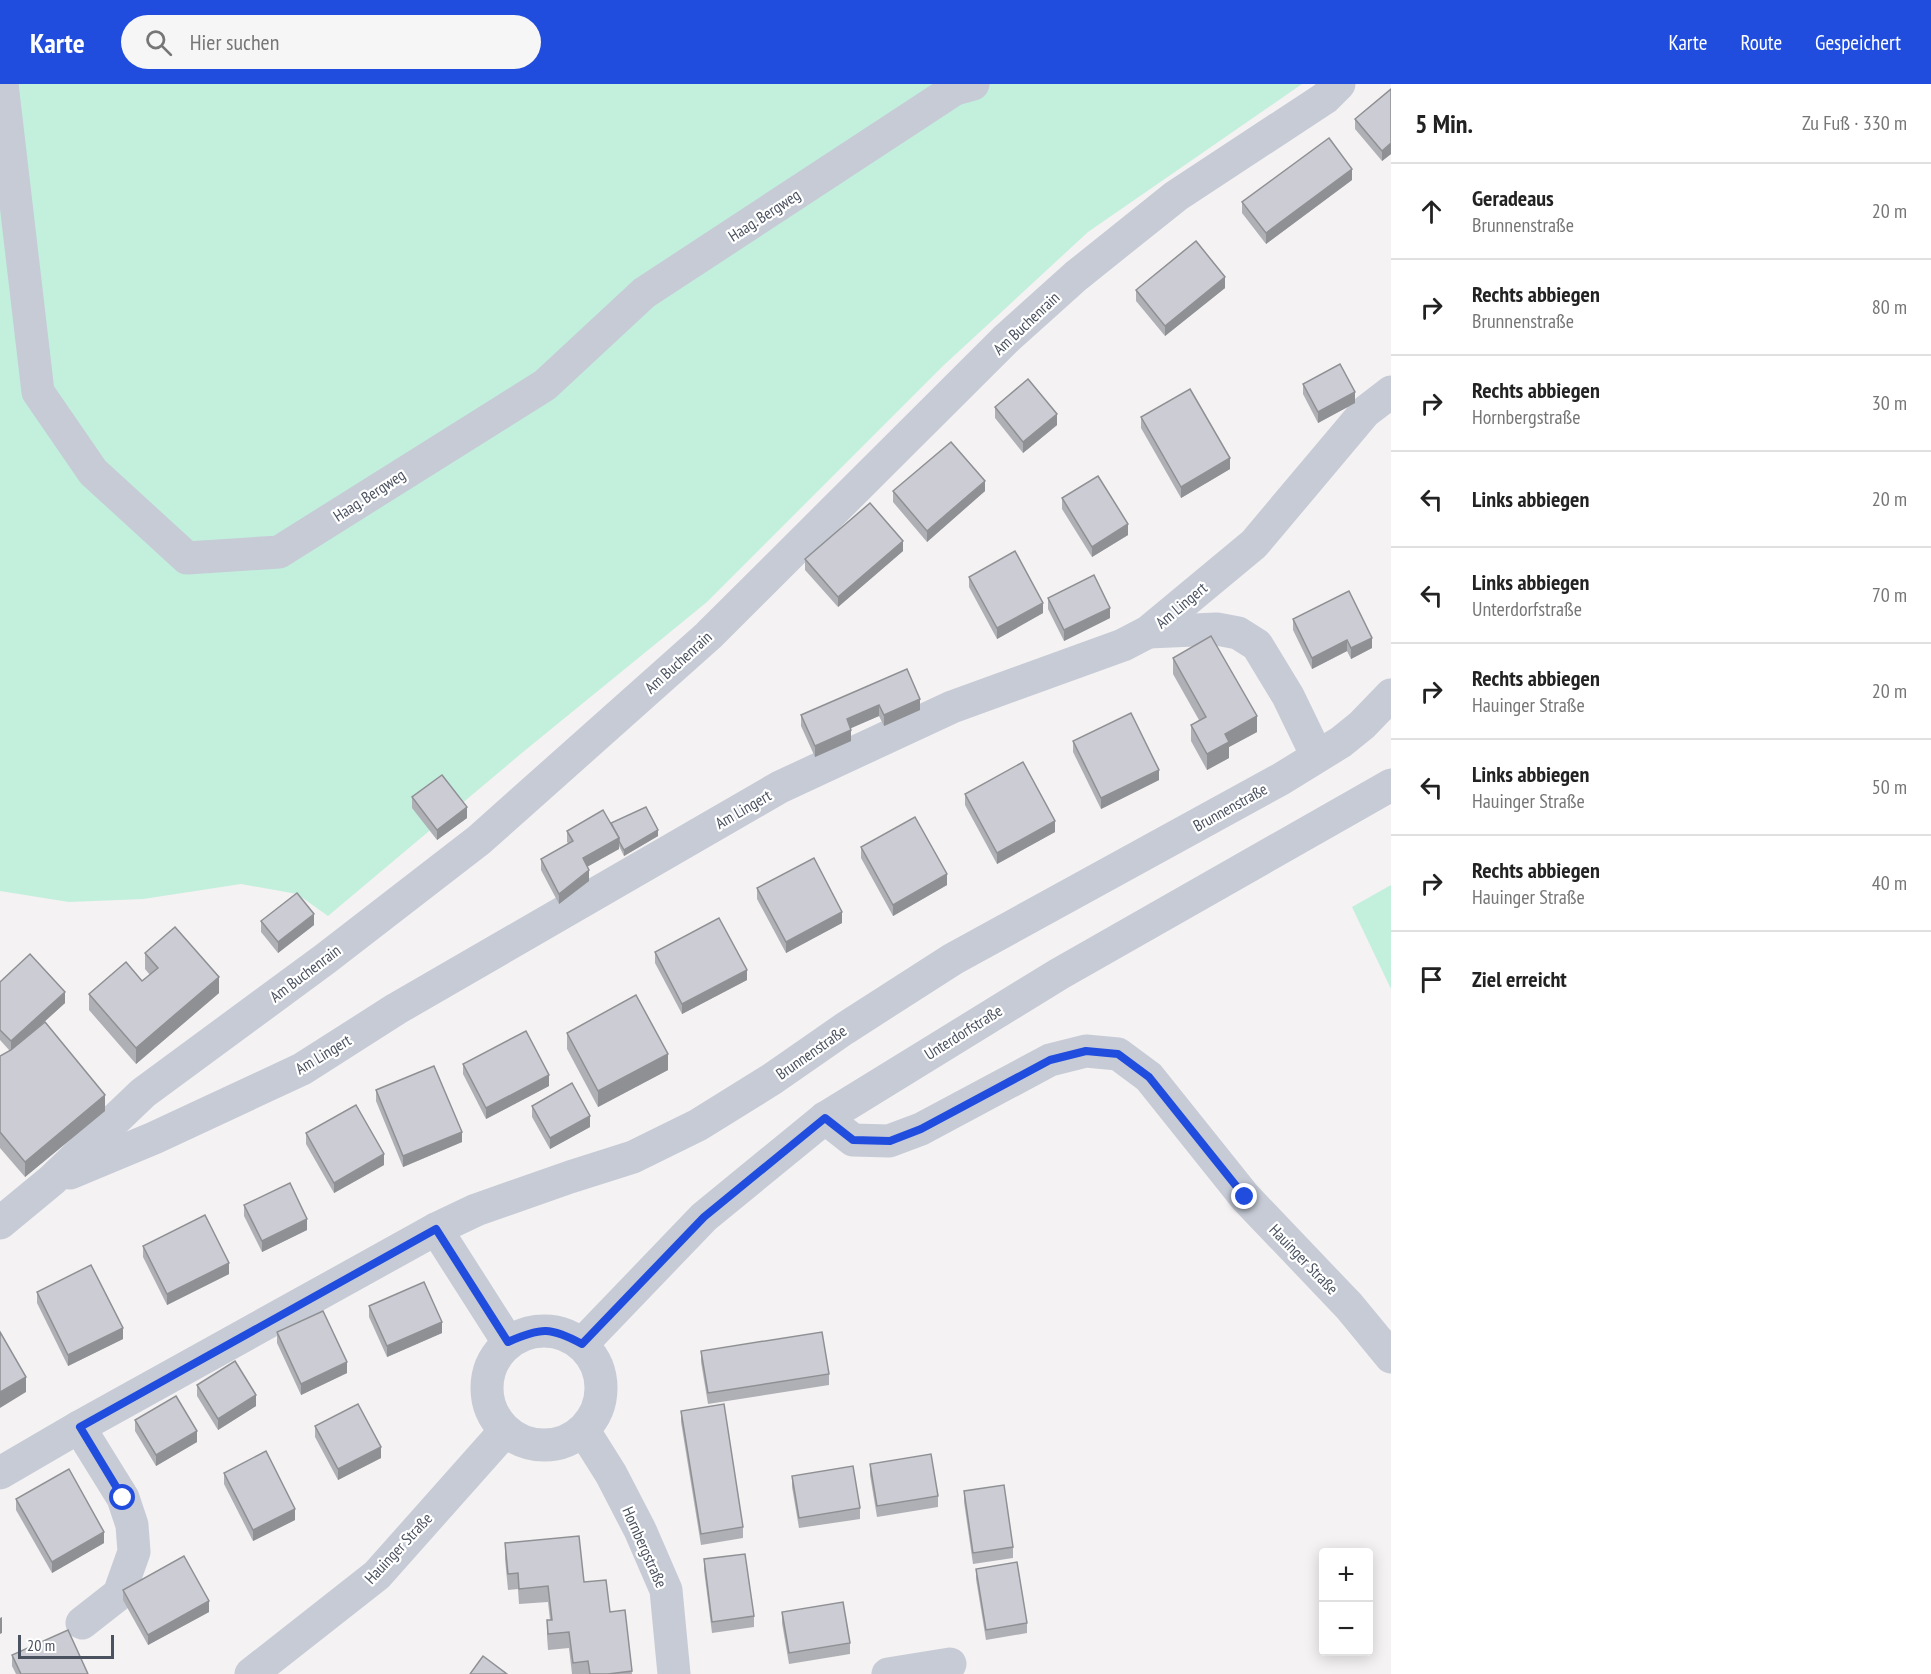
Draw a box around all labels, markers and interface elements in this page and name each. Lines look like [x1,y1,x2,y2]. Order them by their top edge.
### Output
search box [121,15,541,69]
text: Karte [30,24,85,61]
icon: search [142,26,175,59]
text: Hier suchen [190,28,279,56]
text: Karte [1669,29,1707,56]
text: Route [1740,29,1782,56]
text: Gespeichert [1815,29,1901,56]
text: 5 Min. [1415,107,1473,140]
text: Zu Fuß · 330 m [1802,110,1907,136]
street label: Haag. Bergweg [724,184,804,246]
text: Geradeaus [1472,184,1554,212]
icon: ahead [1415,195,1448,228]
text: 20 m [1872,198,1907,224]
text: Brunnenstraße [1472,212,1574,238]
text: Rechts abbiegen [1472,280,1600,308]
street label: Am Buchenrain [989,287,1063,359]
icon: right [1415,291,1448,324]
text: 80 m [1872,294,1907,320]
text: Brunnenstraße [1472,308,1574,334]
text: Rechts abbiegen [1472,376,1600,404]
icon: right [1415,387,1448,420]
text: 30 m [1872,390,1907,416]
text: Hornbergstraße [1472,404,1580,430]
street label: Haag. Bergweg [329,464,409,526]
icon: left [1415,483,1448,516]
text: Links abbiegen [1472,485,1589,513]
text: 20 m [1872,486,1907,512]
text: Links abbiegen [1472,568,1589,596]
street label: Am Lingert [1151,577,1211,632]
icon: left [1415,579,1448,612]
text: 70 m [1872,582,1907,608]
text: Unterdorfstraße [1472,596,1582,622]
street label: Am Buchenrain [640,627,716,697]
text: Rechts abbiegen [1472,664,1600,692]
icon: right [1415,675,1448,708]
text: 20 m [1872,678,1907,704]
text: Hauinger Straße [1472,692,1585,718]
text: Links abbiegen [1472,760,1589,788]
icon: left [1415,771,1448,804]
text: 50 m [1872,774,1907,800]
street label: Brunnenstraße [1189,778,1271,836]
street label: Am Lingert [711,785,775,833]
text: Hauinger Straße [1472,788,1585,814]
text: Rechts abbiegen [1472,856,1600,884]
icon: right [1415,867,1448,900]
text: 40 m [1872,870,1907,896]
text: Hauinger Straße [1472,884,1585,910]
street label: Am Buchenrain [266,940,344,1006]
icon: arrive [1415,963,1448,996]
text: Ziel erreicht [1472,965,1567,993]
street label: Unterdorfstraße [920,1000,1006,1064]
street label: Brunnenstraße [772,1020,850,1084]
street label: Am Lingert [292,1029,355,1078]
route end [1231,1183,1257,1209]
street label: Hauinger Straße [1265,1220,1343,1298]
route start [109,1484,135,1510]
street label: Hornbergstraße [618,1503,672,1591]
street label: Hauinger Straße [360,1508,436,1588]
map controls [1319,1548,1373,1656]
button: + [1319,1548,1373,1602]
button: − [1319,1602,1373,1656]
scale bar [18,1632,114,1660]
text: 20 m [27,1635,55,1655]

